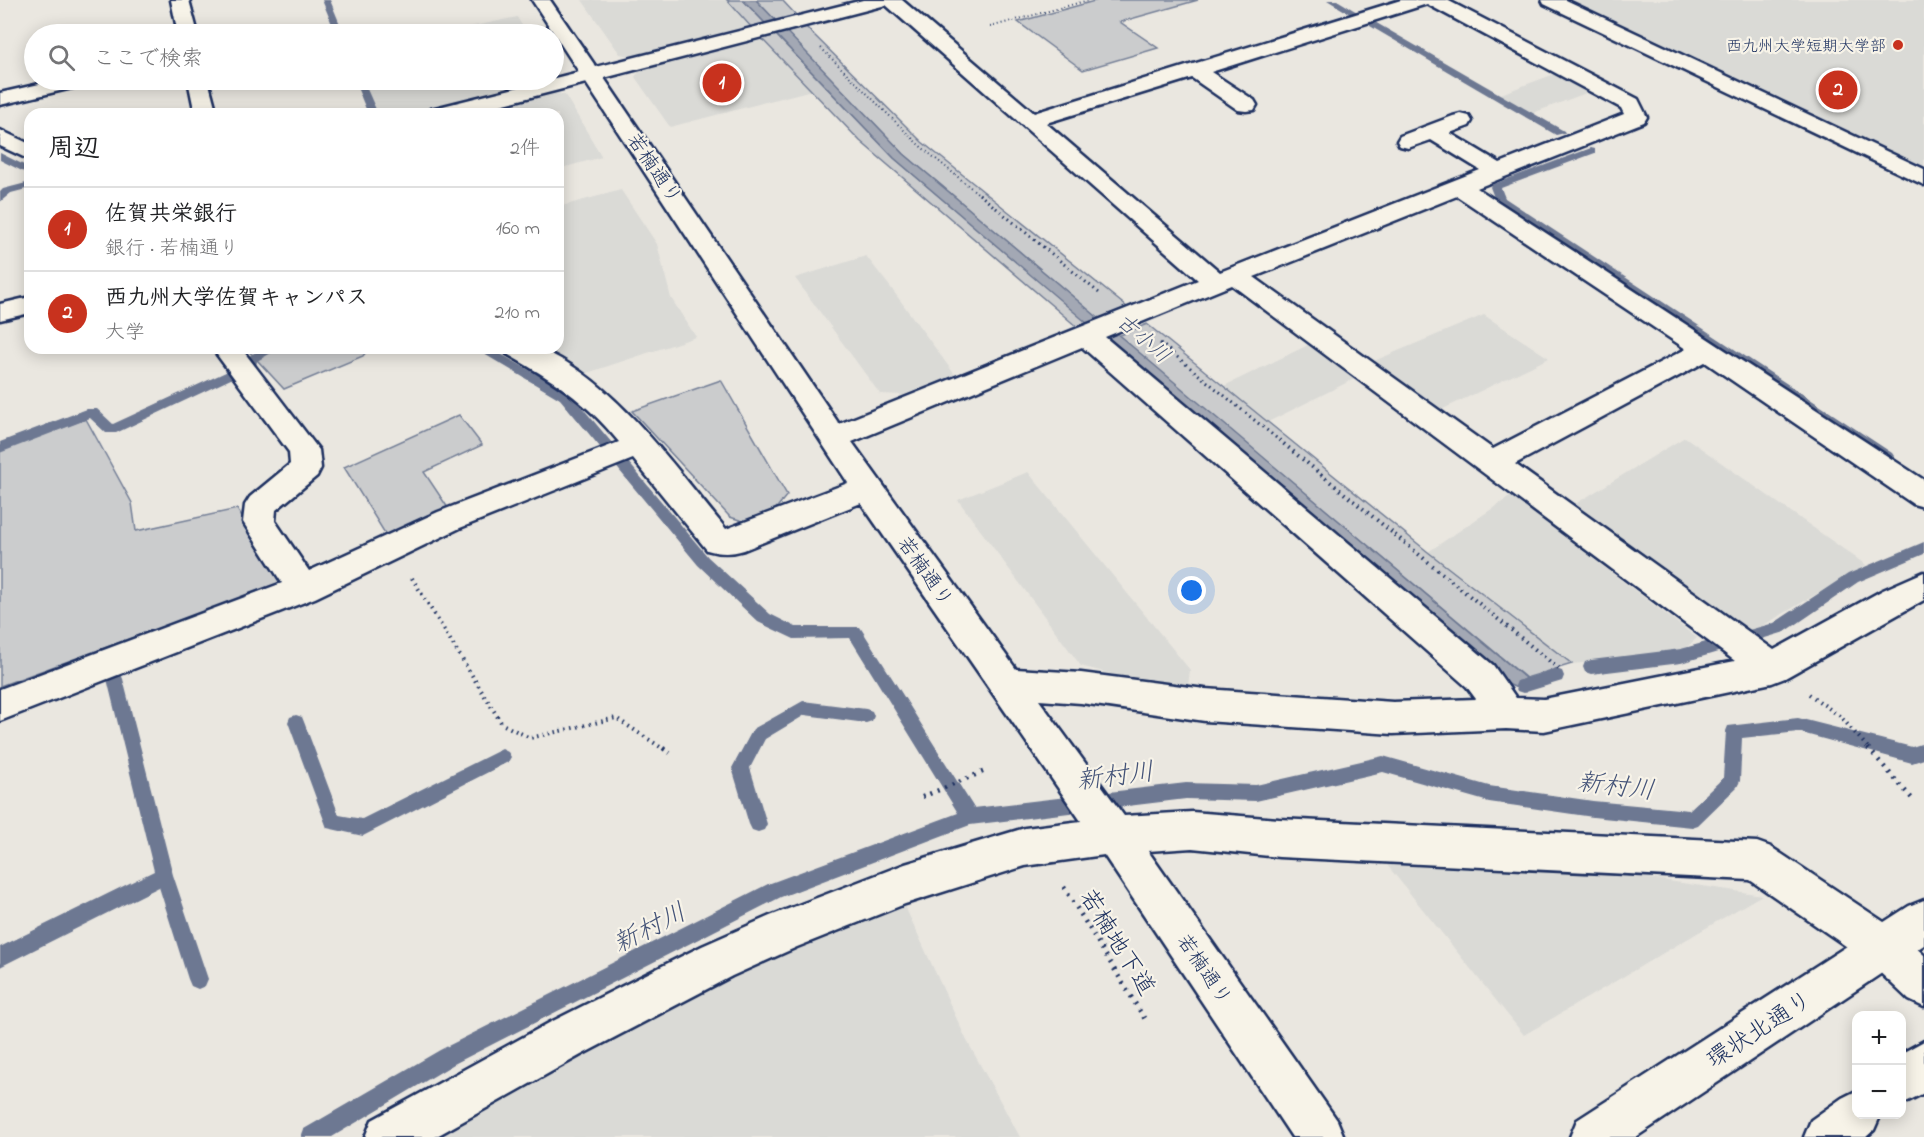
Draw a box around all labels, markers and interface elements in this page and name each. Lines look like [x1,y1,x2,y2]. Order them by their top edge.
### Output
search box [24,24,564,90]
place label: 西九州大学短期大学部 [1726,35,1886,59]
marker: 西九州大学短期大学部 [1891,38,1905,52]
icon: search [45,41,78,74]
text: ここで検索 [93,44,203,76]
pin: 1 [702,60,742,106]
pin: 2 [1818,68,1858,112]
street label: 若楠通り [619,128,687,211]
text: 周辺 [48,131,100,169]
text: 2件 [510,135,540,164]
text: 佐賀共栄銀行 [105,199,237,231]
text: 1 [64,215,71,244]
text: 160 m [496,215,540,244]
text: 銀行 · 若楠通り [105,235,239,264]
text: 西九州大学佐賀キャンパス [105,283,368,315]
text: 2 [63,299,72,328]
text: 210 m [495,299,540,328]
water label: 古小川 [1109,308,1176,371]
text: 大学 [105,319,145,348]
street label: 若楠通り [889,531,959,614]
your location [1177,576,1206,605]
water label: 新村川 [1074,754,1156,802]
water label: 新村川 [1575,764,1657,812]
street label: 若楠地下道 [1069,883,1163,1003]
water label: 新村川 [607,895,694,964]
street label: 若楠通り [1169,929,1237,1012]
street label: 環状北通り [1701,984,1820,1078]
map controls [1852,1011,1906,1119]
button: + [1852,1011,1906,1065]
button: − [1852,1065,1906,1119]

